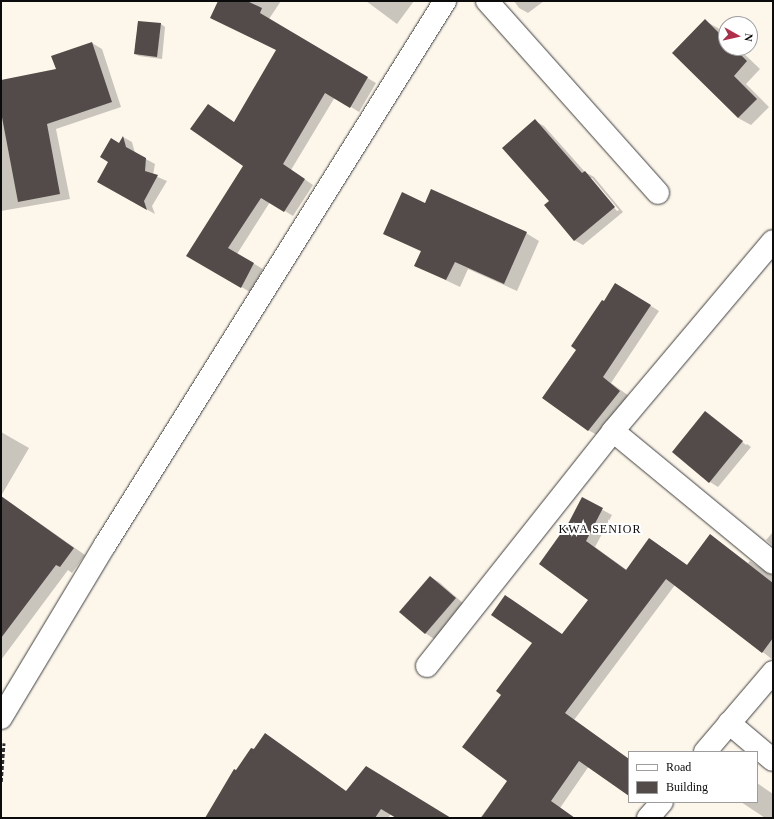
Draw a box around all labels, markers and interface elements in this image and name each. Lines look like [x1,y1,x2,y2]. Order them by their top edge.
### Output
north arrow [718,16,758,56]
text: N [742,33,755,42]
district label: KWA SENIOR [558,523,642,537]
legend [628,751,758,803]
text: Road [666,760,691,774]
text: Building [666,780,708,794]

